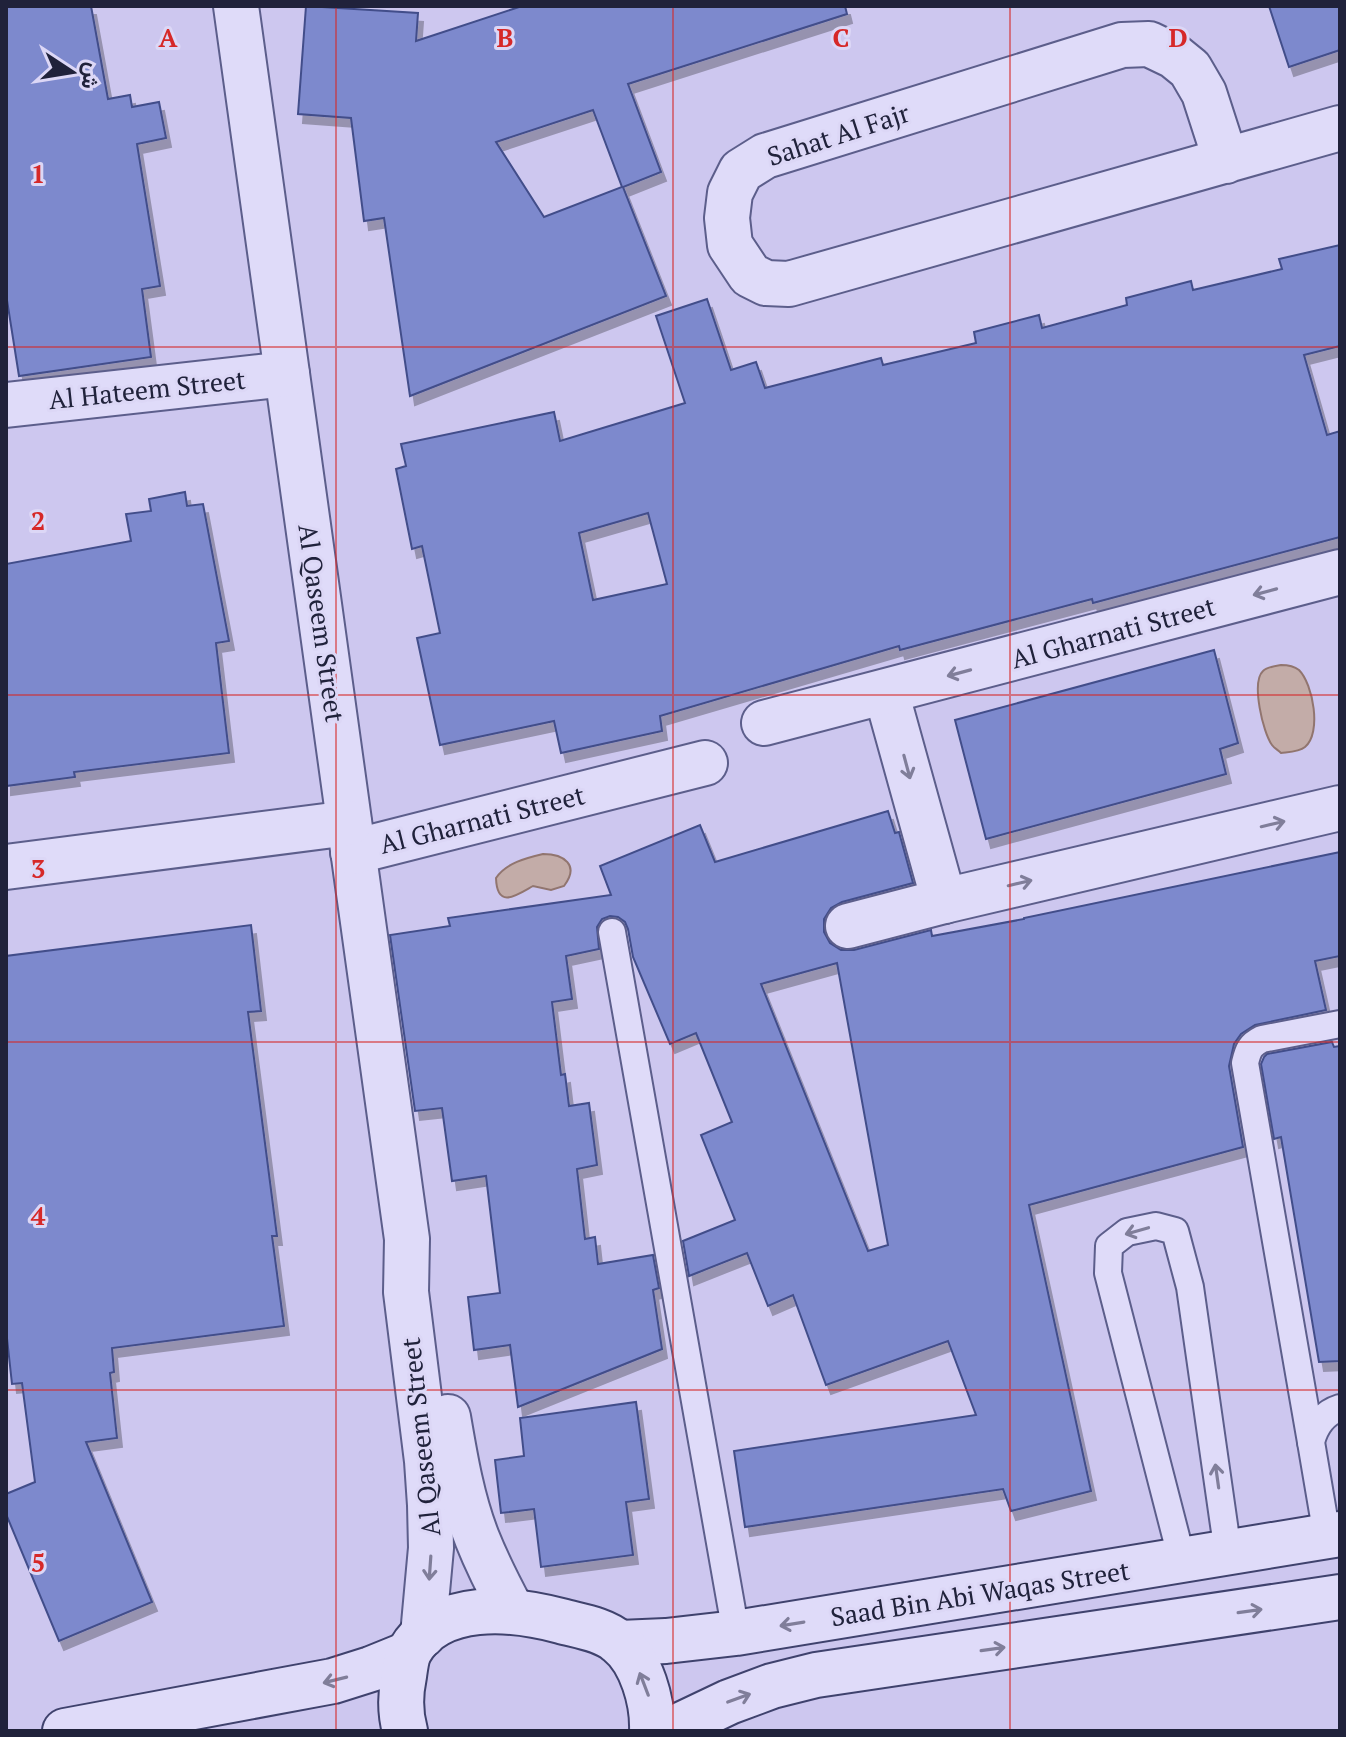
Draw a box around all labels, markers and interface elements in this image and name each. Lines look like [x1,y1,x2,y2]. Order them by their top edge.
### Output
text: A [159,20,178,54]
text: B [497,20,513,54]
text: C [833,20,849,54]
text: D [1168,20,1188,54]
north arrow [32,32,112,112]
text: ش [75,60,109,92]
street label: Sahat Al Fajr [763,95,913,173]
text: 1 [31,156,45,190]
street label: Al Hateem Street [47,362,248,416]
text: 2 [31,503,45,537]
street label: Al Qaseem Street [291,522,353,725]
one-way arrow [1252,585,1278,600]
street label: Al Gharnati Street [1007,588,1219,676]
one-way arrow [947,666,973,681]
one-way arrow [900,754,915,780]
street label: Al Gharnati Street [376,777,588,861]
one-way arrow [1260,816,1285,831]
text: 3 [31,851,45,885]
one-way arrow [1006,875,1032,890]
text: 4 [31,1198,46,1232]
one-way arrow [1125,1224,1150,1239]
street label: Al Qaseem Street [393,1336,447,1538]
one-way arrow [1209,1464,1224,1489]
text: 5 [31,1545,45,1579]
street label: Saad Bin Abi Waqas Street [828,1553,1132,1633]
one-way arrow [422,1554,437,1581]
one-way arrow [1237,1603,1263,1618]
one-way arrow [779,1617,805,1632]
one-way arrow [980,1641,1005,1656]
one-way arrow [636,1672,650,1697]
one-way arrow [322,1673,348,1688]
one-way arrow [726,1690,751,1704]

